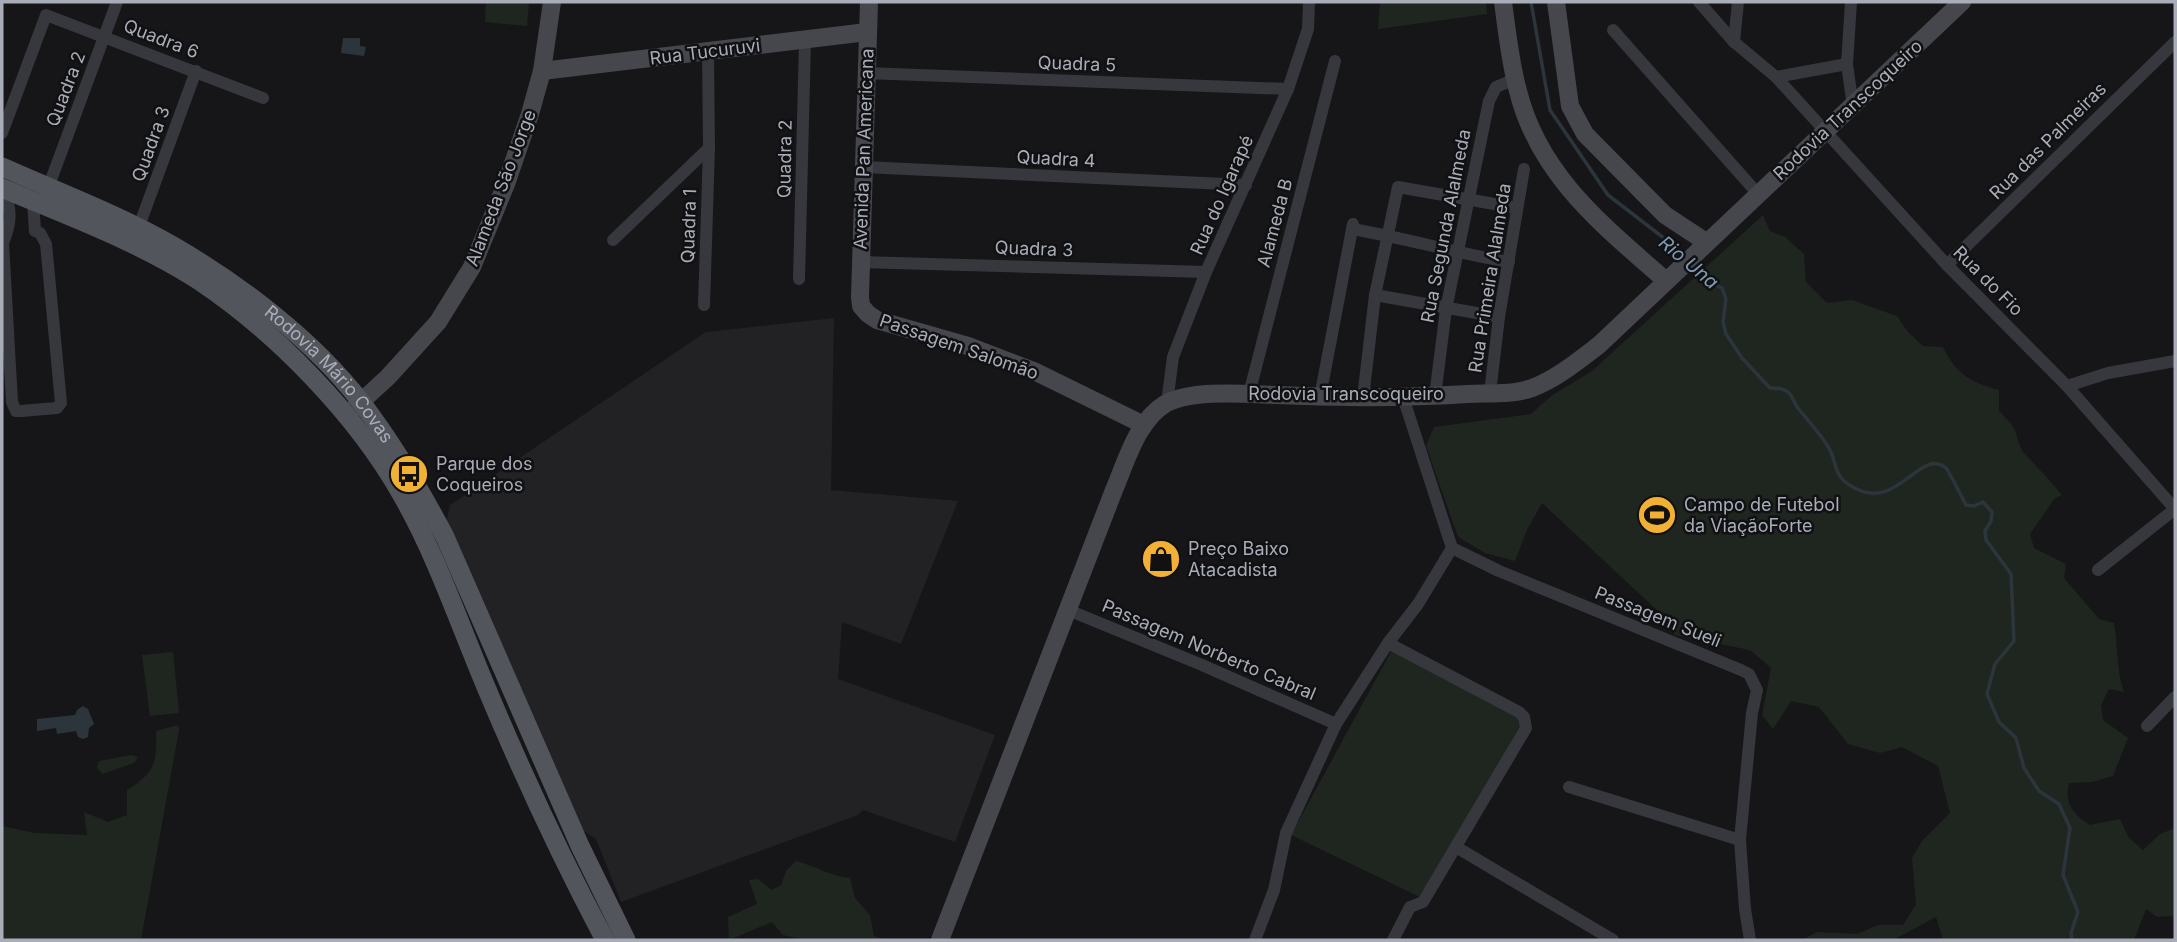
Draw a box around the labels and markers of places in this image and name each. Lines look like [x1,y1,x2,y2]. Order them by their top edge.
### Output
bus stop icon: Parque dos Coqueiros [388,453,430,495]
place label: Parque dos Coqueiros [436,453,533,495]
sports icon: Campo de Futebol da ViaçãoForte [1636,494,1678,536]
place label: Campo de Futebol da ViaçãoForte [1684,494,1840,536]
shop icon: Preço Baixo Atacadista [1140,538,1182,580]
place label: Preço Baixo Atacadista [1188,538,1289,580]

